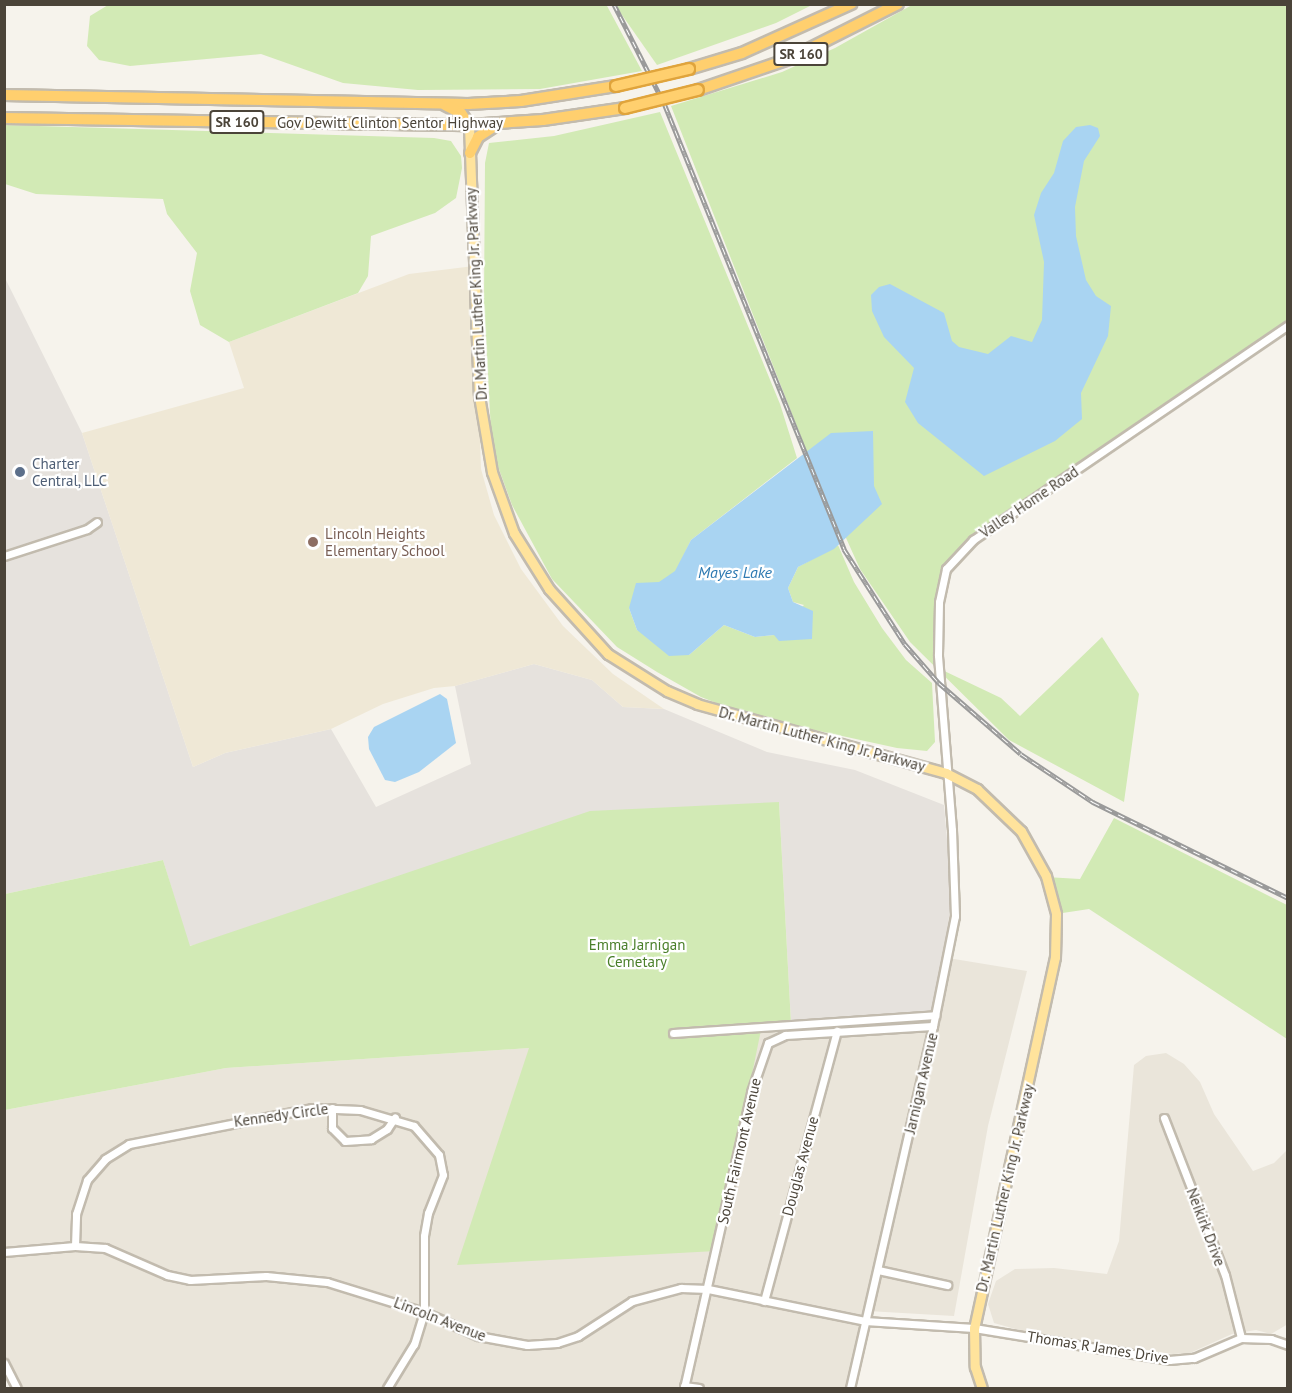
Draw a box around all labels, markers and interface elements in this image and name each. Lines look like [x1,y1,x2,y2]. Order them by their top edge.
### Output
road number: SR 160 [772,43,830,65]
road number: SR 160 [208,111,266,133]
street label: Gov Dewitt Clinton Sentor Highway [277,114,503,132]
street label: Dr. Martin Luther King Jr. Parkway [461,186,491,402]
place label: Charter Central, LLC [32,454,108,489]
street label: Valley Home Road [976,462,1082,542]
marker: Charter Central, LLC [13,465,27,479]
place label: Lincoln Heights Elementary School [325,524,445,559]
marker: Lincoln Heights Elementary School [306,535,320,549]
water label: Mayes Lake [698,562,772,582]
street label: Dr. Martin Luther King Jr. Parkway [716,702,928,776]
park label: Emma Jarnigan Cemetary [589,935,685,970]
street label: Jarnigan Avenue [901,1030,941,1136]
street label: South Fairmont Avenue [713,1076,765,1226]
street label: Dr. Martin Luther King Jr. Parkway [972,1081,1038,1295]
street label: Kennedy Circle [232,1099,330,1131]
street label: Douglas Avenue [778,1114,822,1218]
street label: Neikirk Drive [1183,1185,1229,1269]
street label: Lincoln Avenue [391,1293,489,1345]
street label: Thomas R James Drive [1026,1327,1170,1367]

